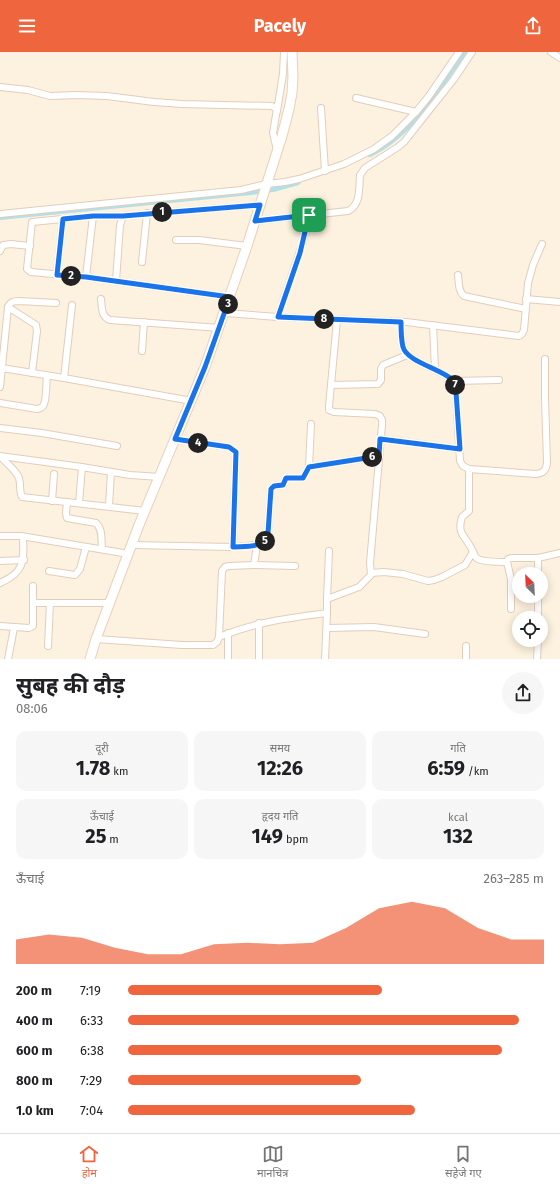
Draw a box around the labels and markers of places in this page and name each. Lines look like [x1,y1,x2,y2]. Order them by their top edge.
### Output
pin [292,198,326,232]
pin: 1 [152,202,172,222]
pin: 2 [61,266,81,286]
pin: 3 [218,294,238,314]
pin: 8 [314,309,334,329]
pin: 7 [445,375,465,395]
pin: 4 [188,433,208,453]
pin: 6 [362,447,382,467]
pin: 5 [255,531,275,551]

